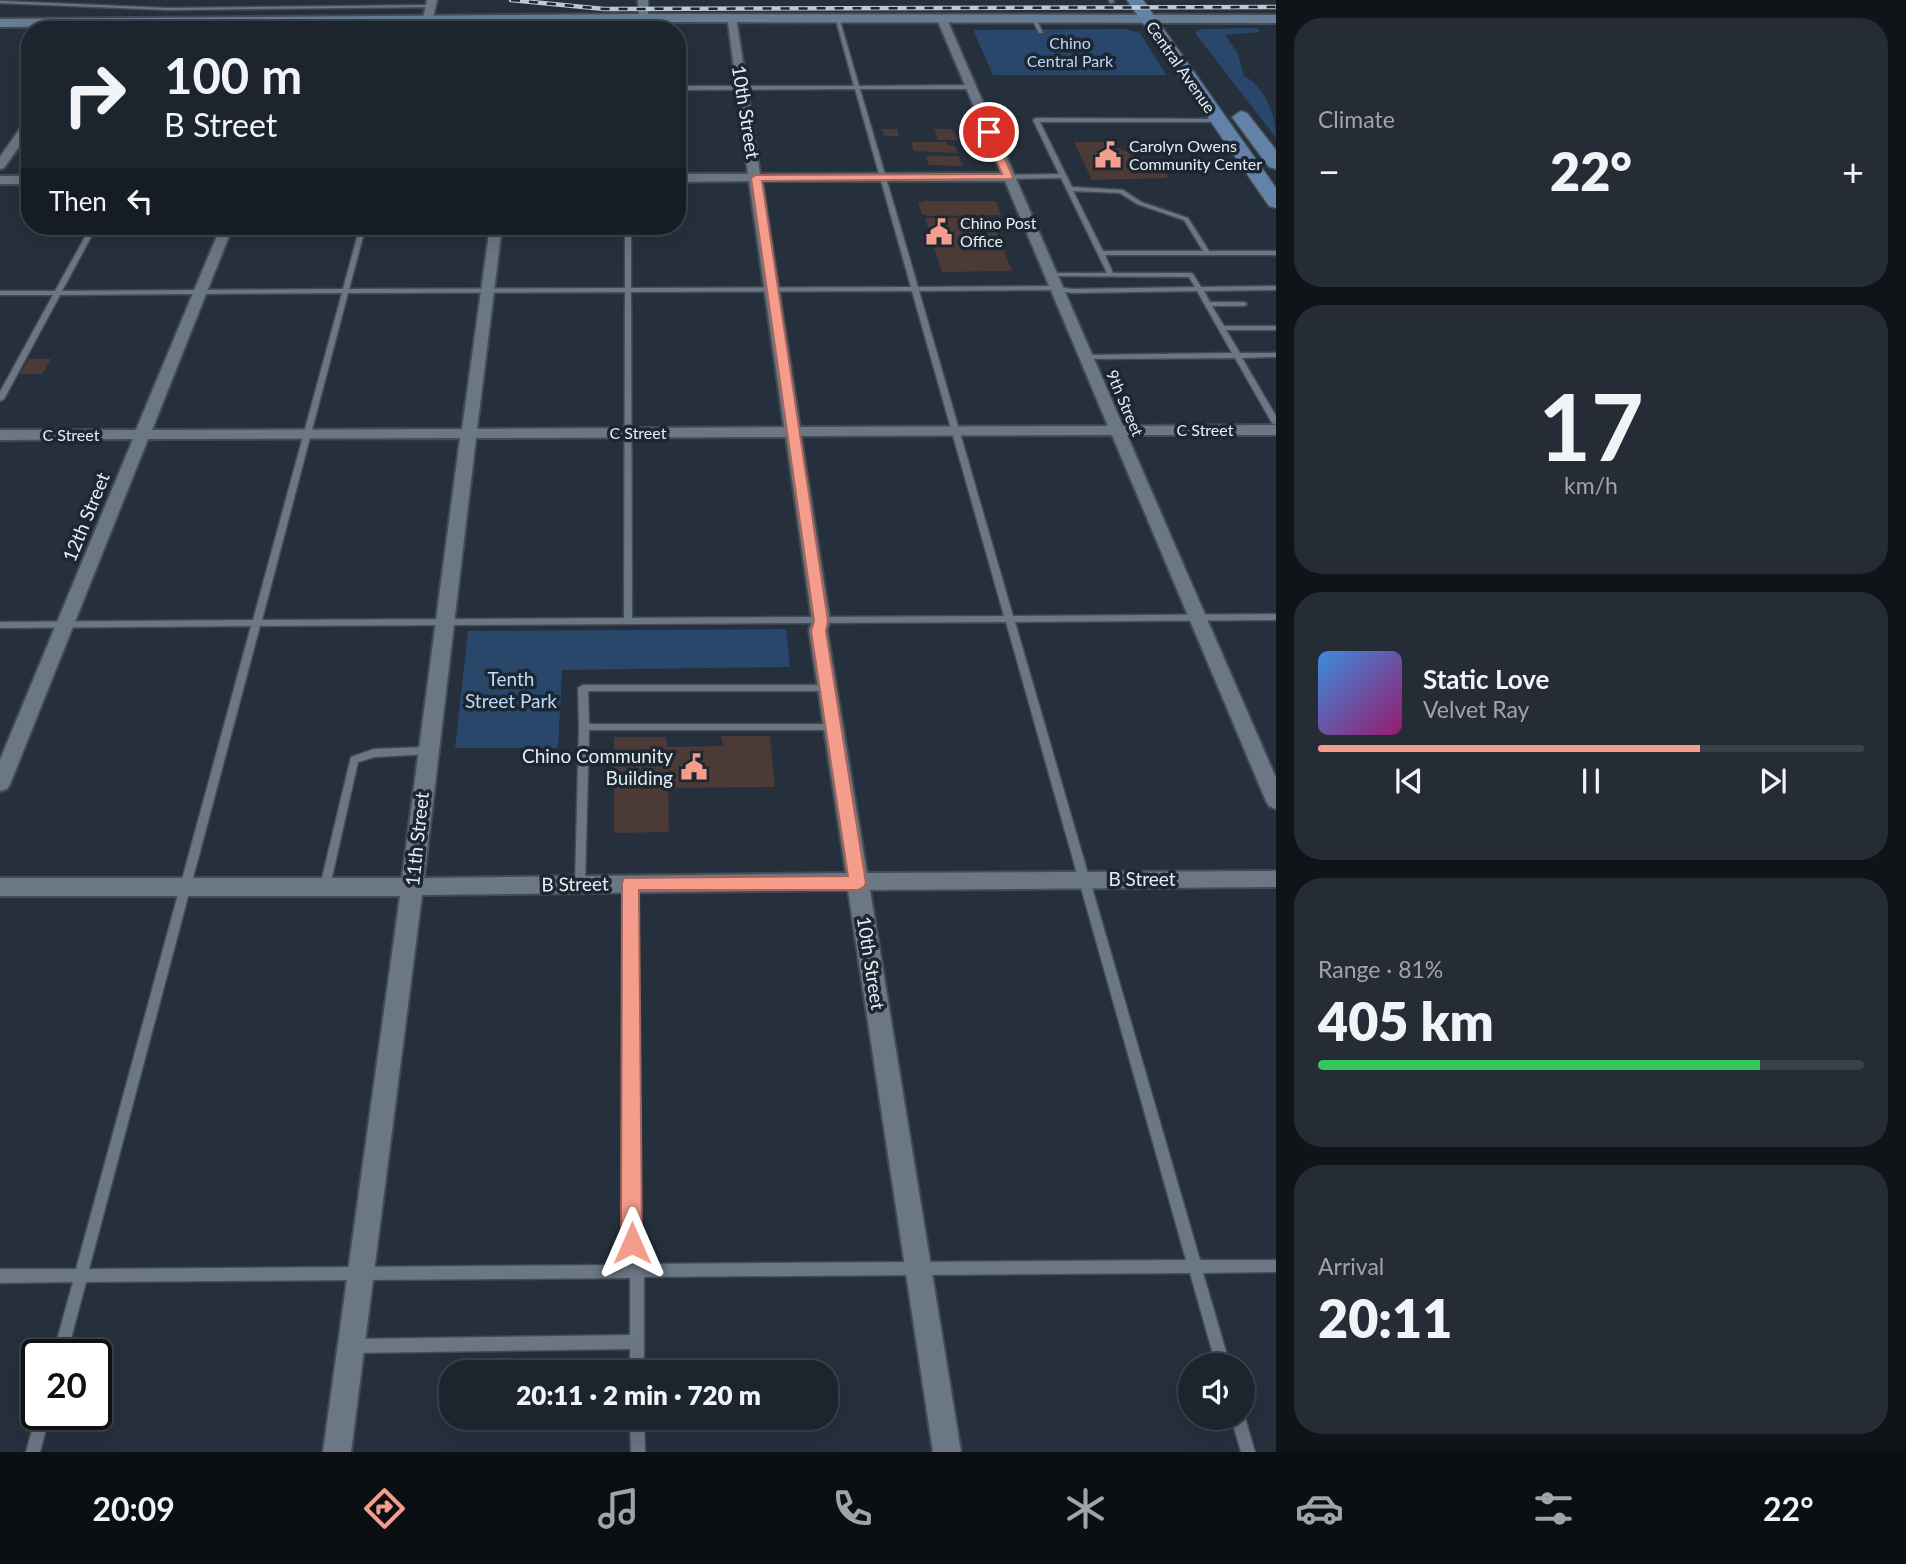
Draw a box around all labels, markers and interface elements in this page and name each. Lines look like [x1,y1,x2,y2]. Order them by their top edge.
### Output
street label: Central Avenue [1143,17,1220,116]
park label: Chino Central Park [1027,33,1114,70]
text: 100 m [164,46,302,104]
icon: right [49,49,140,140]
street label: 10th Street [728,64,765,160]
pin [959,102,1019,162]
text: B Street [164,105,277,144]
text: Climate [1318,105,1395,133]
icon: arrive [970,113,1008,151]
place label: Carolyn Owens Community Center [1129,136,1262,173]
public building icon: Carolyn Owens Community Center [1093,140,1123,170]
text: 22° [1550,140,1632,202]
text: − [1318,148,1340,194]
text: + [1842,148,1864,194]
icon: left [121,182,159,220]
text: Then [49,185,107,217]
place label: Chino Post Office [960,213,1037,250]
public building icon: Chino Post Office [924,217,954,247]
street label: 9th Street [1103,367,1148,439]
text: 17 [1538,371,1644,480]
street label: C Street [1177,420,1234,439]
street label: C Street [610,423,667,442]
street label: C Street [43,425,100,444]
street label: 12th Street [57,469,114,565]
text: km/h [1564,471,1618,499]
text: Static Love [1423,663,1550,695]
park label: Tenth Street Park [465,667,557,712]
text: Velvet Ray [1423,695,1529,723]
place label: Chino Community Building [522,744,673,789]
public building icon: Chino Community Building [679,752,709,782]
icon: previous [1390,762,1428,800]
icon: pause [1572,762,1610,800]
icon: next [1754,762,1792,800]
street label: 11th Street [400,791,433,887]
street label: B Street [1108,867,1176,890]
street label: B Street [541,871,609,896]
street label: 10th Street [853,915,890,1011]
text: Range · 81% [1318,955,1443,983]
text: 405 km [1318,990,1494,1052]
position arrow [595,1206,669,1280]
text: Arrival [1318,1252,1384,1280]
text: 20:11 [1318,1287,1452,1349]
speed limit sign: 20 [21,1339,112,1430]
map controls [1178,1353,1255,1430]
button: sound [1178,1353,1255,1430]
text: 20:11 · 2 min · 720 m [516,1379,761,1411]
icon: directions [360,1484,409,1533]
icon: music [594,1484,643,1533]
icon: phone [828,1484,877,1533]
icon: climate [1061,1484,1110,1533]
icon: car [1295,1484,1344,1533]
icon: filters [1529,1484,1578,1533]
text: 20:09 [92,1489,175,1528]
text: 22° [1763,1489,1813,1528]

